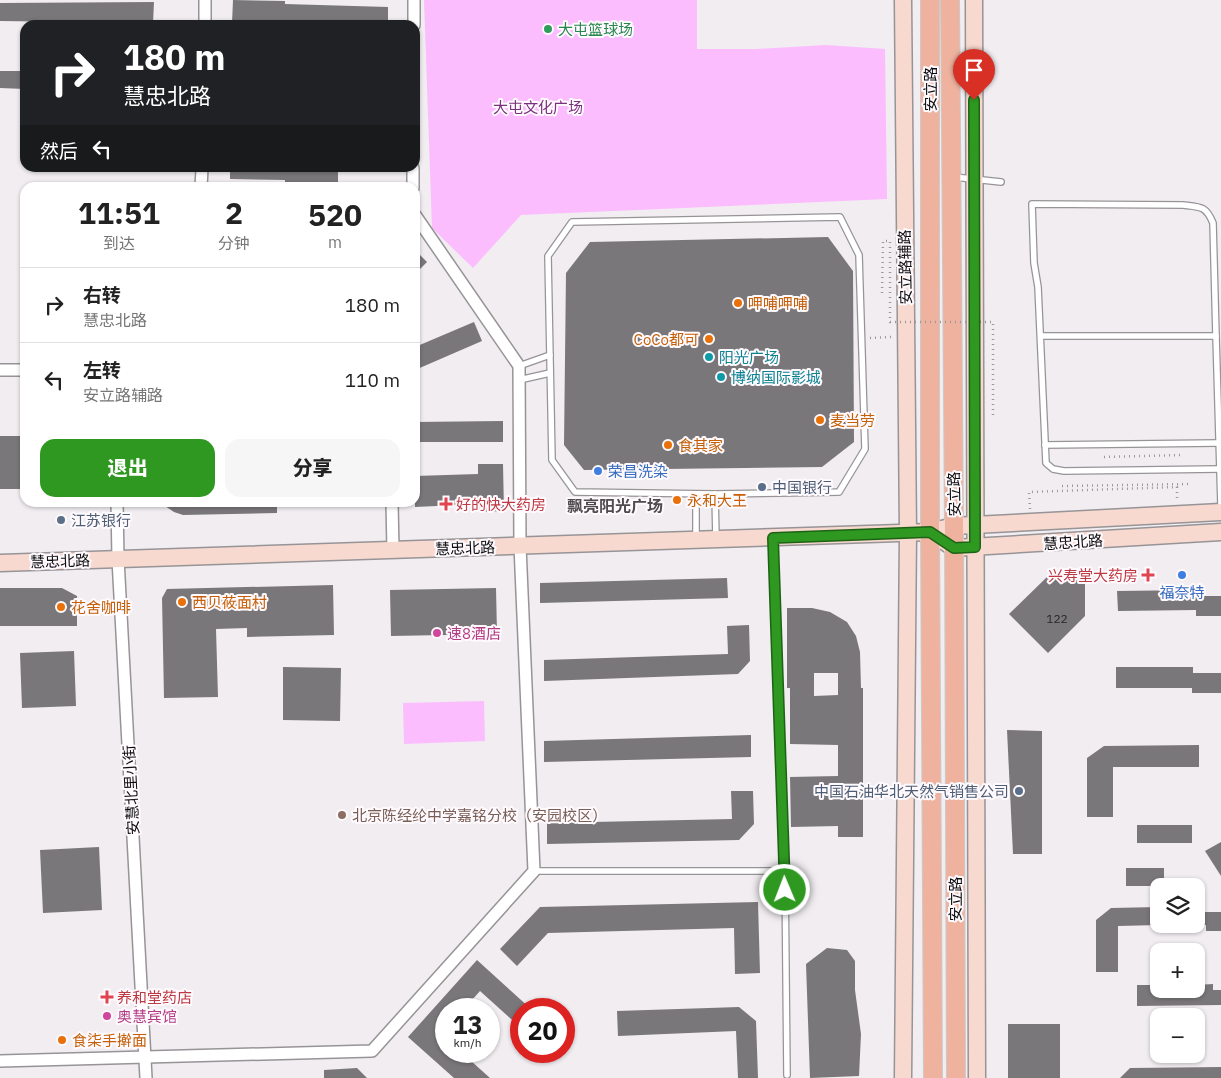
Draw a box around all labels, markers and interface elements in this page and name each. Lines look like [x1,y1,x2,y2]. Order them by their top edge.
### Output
place label: 大屯篮球场 [558,20,633,39]
marker: 大屯篮球场 [542,23,554,35]
text: 180 m [123,34,226,80]
icon: right [40,40,105,105]
pin [953,49,995,100]
icon: arrive [960,56,988,84]
street label: 安立路 [921,66,940,112]
text: 慧忠北路 [123,81,211,110]
park label: 大屯文化广场 [493,98,583,117]
icon: left [88,135,116,163]
text: 然后 [40,139,78,163]
text: 11:51 [78,193,160,232]
text: 2 [225,193,243,232]
text: 520 [308,195,362,234]
street label: 安立路辅路 [895,229,915,305]
text: m [328,232,342,252]
text: 到达 [103,233,135,253]
text: 分钟 [218,233,250,253]
text: 右转 [83,283,121,307]
icon: right [40,291,68,319]
text: 180 m [345,293,400,317]
place label: 呷哺呷哺 [748,294,808,313]
marker: 呷哺呷哺 [732,297,744,309]
text: 慧忠北路 [83,310,147,330]
place label: CoCo都可 [634,330,699,349]
marker: CoCo都可 [703,333,715,345]
place label: 阳光广场 [719,348,779,367]
marker: 阳光广场 [703,351,715,363]
text: 左转 [83,358,121,382]
icon: left [40,366,68,394]
text: 110 m [345,368,400,392]
place label: 博纳国际影城 [731,368,821,387]
marker: 博纳国际影城 [715,371,727,383]
text: 安立路辅路 [83,385,163,405]
place label: 麦当劳 [830,411,875,430]
marker: 麦当劳 [814,414,826,426]
place label: 食其家 [678,436,723,455]
button: 退出 [40,439,215,497]
button: 分享 [225,439,400,497]
marker: 食其家 [662,439,674,451]
place label: 荣昌洗染 [608,462,668,481]
marker: 荣昌洗染 [592,465,604,477]
street label: 安立路 [944,471,964,517]
place label: 中国银行 [772,478,832,497]
marker: 中国银行 [756,481,768,493]
place label: 永和大王 [687,491,747,510]
marker: 永和大王 [671,494,683,506]
place label: 好的快大药房 [456,495,546,514]
district label: 飘亮阳光广场 [567,496,663,516]
marker: 好的快大药房 [440,498,452,510]
place label: 江苏银行 [71,511,131,530]
marker: 江苏银行 [55,514,67,526]
street label: 慧忠北路 [1042,530,1104,554]
street label: 慧忠北路 [435,537,495,559]
street label: 慧忠北路 [30,550,90,572]
place label: 兴寿堂大药房 [1048,566,1138,585]
marker: 兴寿堂大药房 [1142,569,1154,581]
marker: 福奈特 [1176,569,1188,581]
place label: 福奈特 [1159,583,1205,602]
place label: 西贝莜面村 [192,593,267,612]
marker: 西贝莜面村 [176,596,188,608]
place label: 花舍咖啡 [71,598,131,617]
marker: 花舍咖啡 [55,601,67,613]
house number: 122 [1046,611,1068,626]
place label: 速8酒店 [447,624,501,643]
marker: 速8酒店 [431,627,443,639]
street label: 安慧北里小街 [119,745,143,835]
place label: 中国石油华北天然气销售公司 [814,782,1009,801]
marker: 中国石油华北天然气销售公司 [1013,785,1025,797]
place label: 北京陈经纶中学嘉铭分校（安园校区） [352,806,607,825]
marker: 北京陈经纶中学嘉铭分校（安园校区） [336,809,348,821]
position arrow [758,863,810,915]
street label: 安立路 [946,876,965,922]
map controls [1150,878,1205,1063]
button: layers [1150,878,1205,933]
button: + [1150,943,1205,998]
place label: 养和堂药店 [117,988,192,1007]
marker: 养和堂药店 [101,991,113,1003]
speed limit sign: 20 [510,998,575,1063]
place label: 奥慧宾馆 [117,1007,177,1026]
text: 13 [452,1008,483,1041]
button: − [1150,1008,1205,1063]
marker: 奥慧宾馆 [101,1010,113,1022]
place label: 食柒手擀面 [72,1031,147,1050]
marker: 食柒手擀面 [56,1034,68,1046]
text: km/h [453,1035,482,1050]

